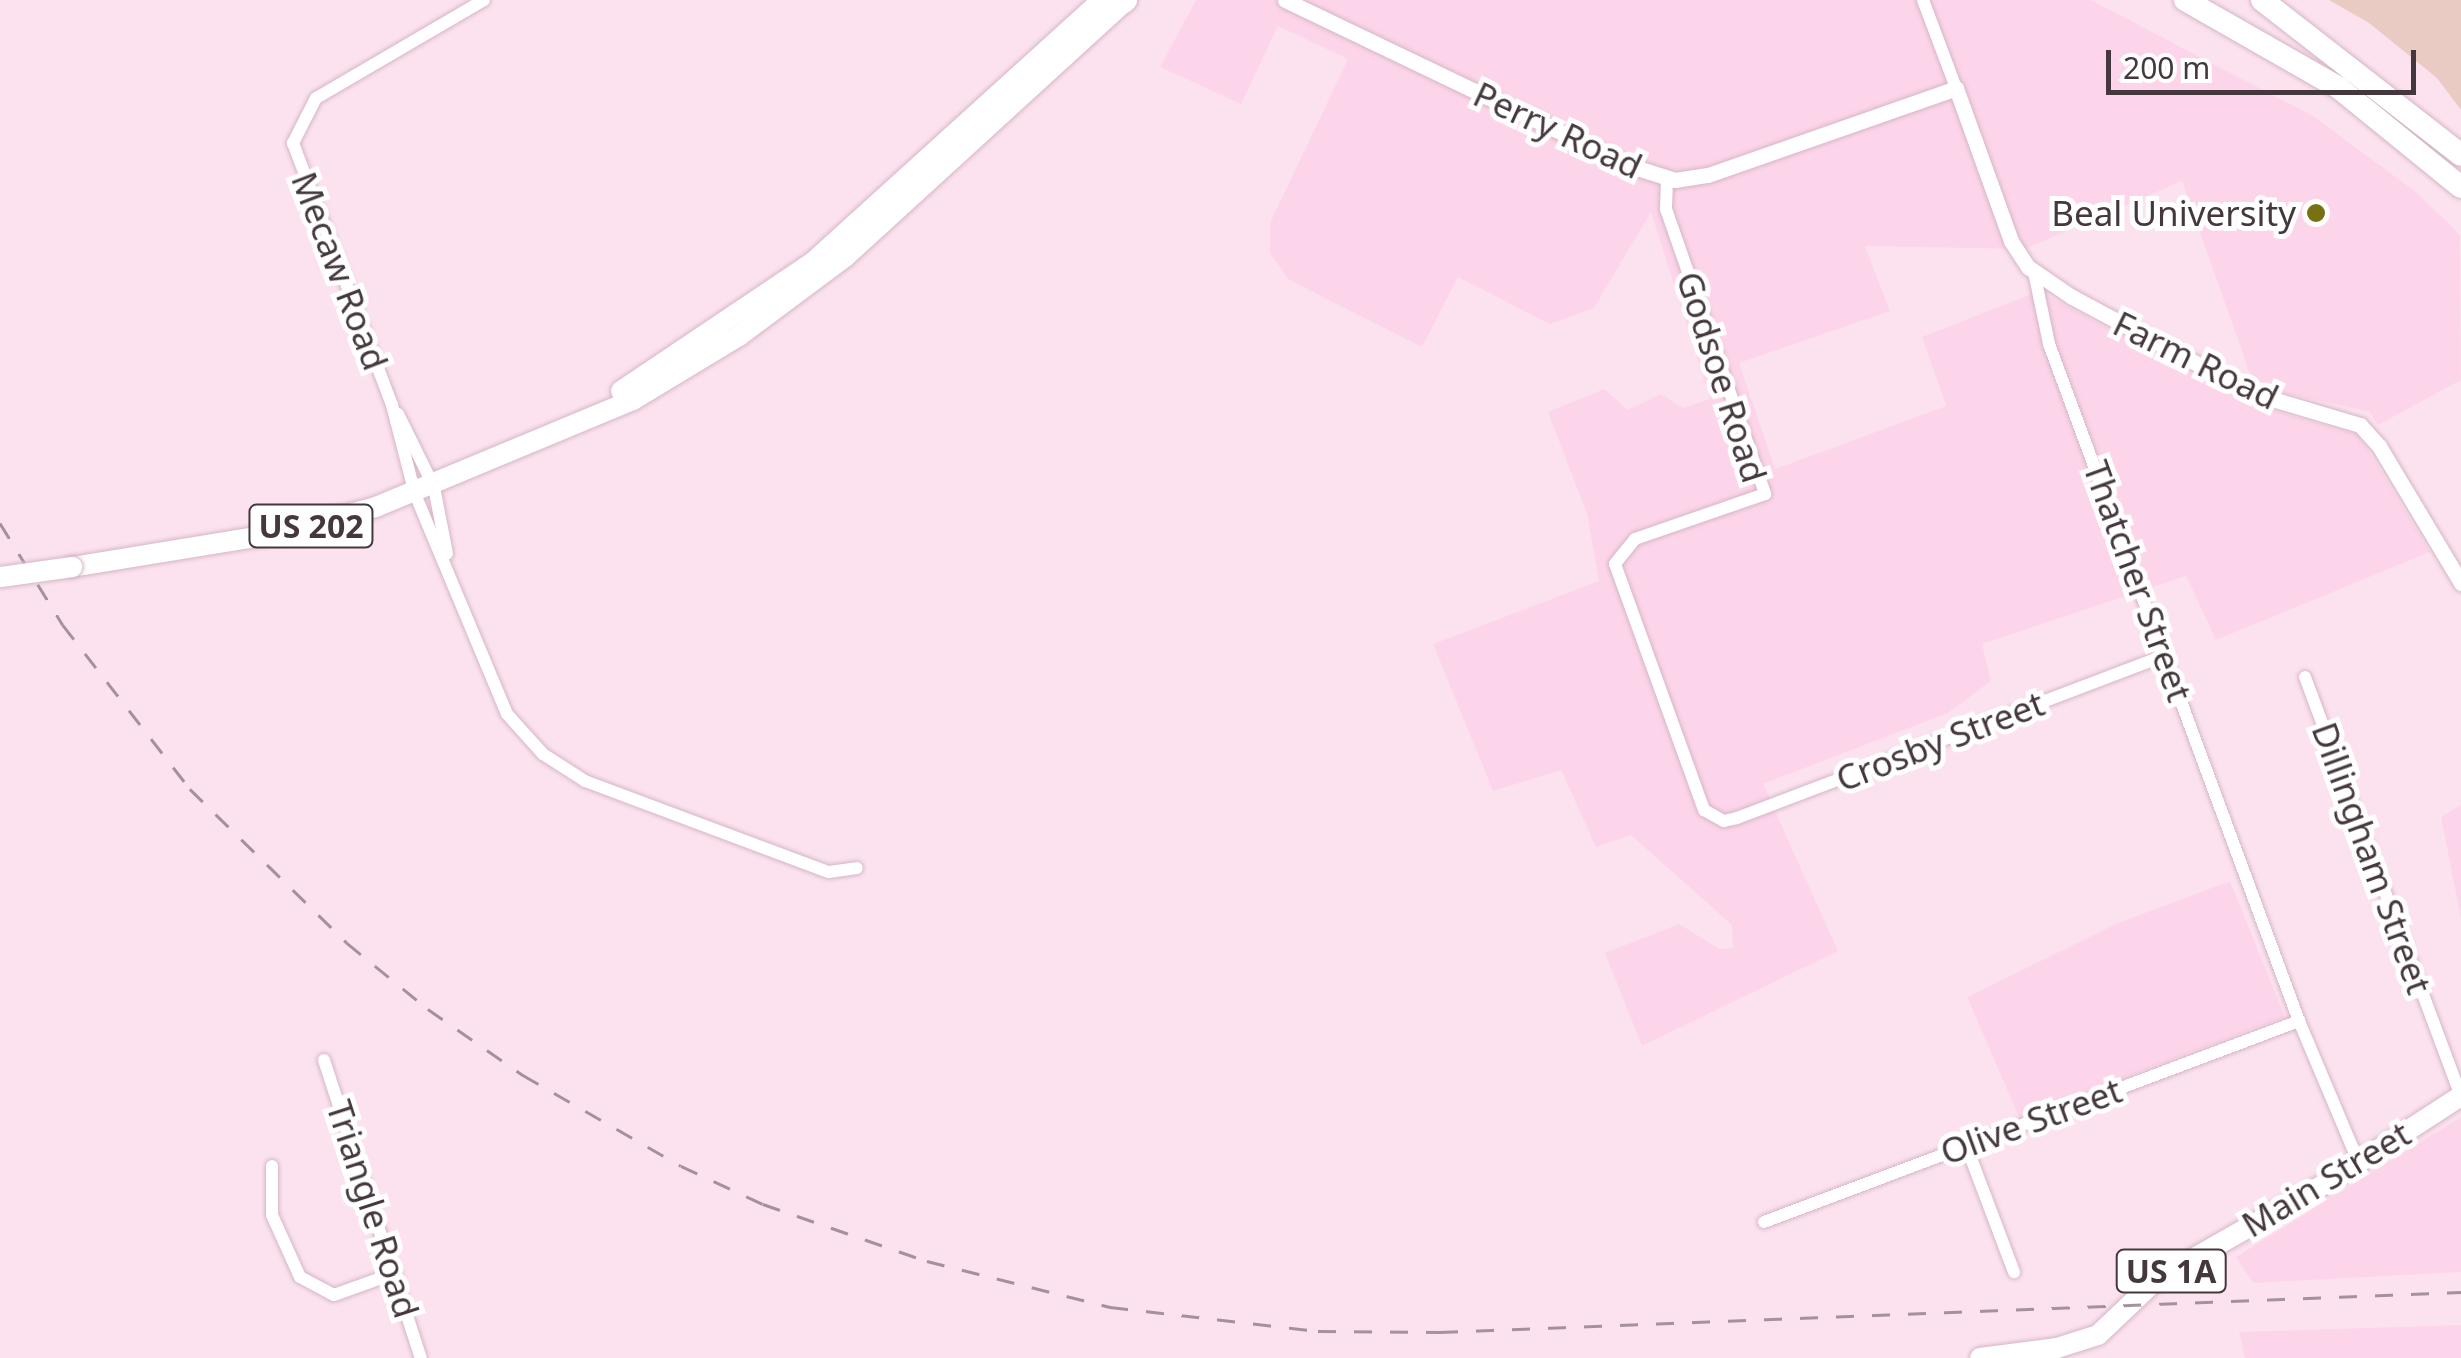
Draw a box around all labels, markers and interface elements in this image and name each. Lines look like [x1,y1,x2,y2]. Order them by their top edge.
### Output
scale bar [2111,30,2421,92]
text: 200 m [2123,47,2210,88]
street label: Perry Road [1467,73,1649,187]
street label: Mecaw Road [283,166,397,376]
place label: Beal University [2051,192,2296,234]
marker: Beal University [2305,202,2327,224]
street label: Godsoe Road [1668,266,1776,488]
street label: Farm Road [2107,302,2285,418]
street label: Thatcher Street [2075,455,2201,707]
road number: US 202 [246,499,376,553]
street label: Crosby Street [1830,682,2050,800]
street label: Dillingham Street [2303,717,2441,999]
street label: Olive Street [1935,1069,2127,1173]
street label: Triangle Road [318,1095,428,1323]
street label: Main Street [2234,1112,2418,1246]
road number: US 1A [2114,1244,2228,1298]

